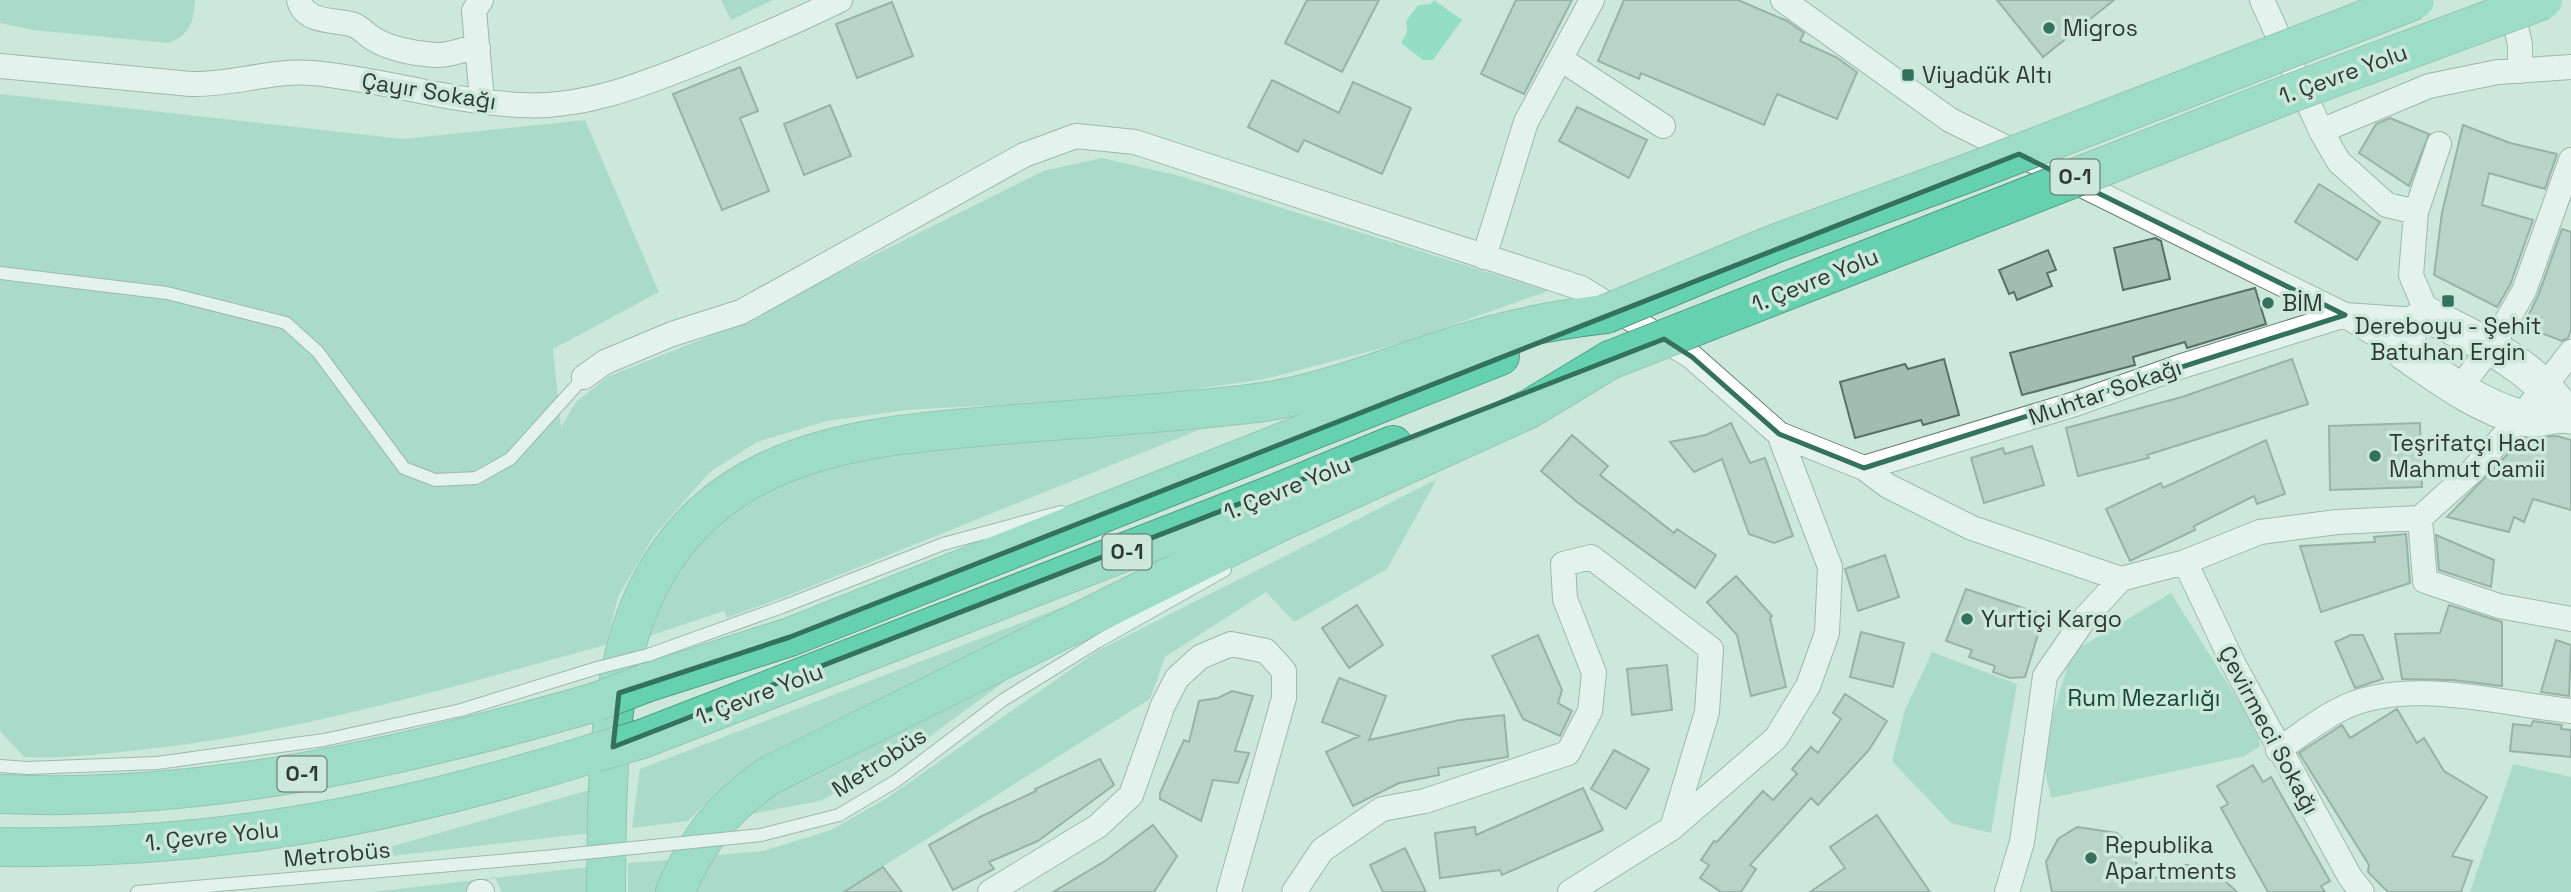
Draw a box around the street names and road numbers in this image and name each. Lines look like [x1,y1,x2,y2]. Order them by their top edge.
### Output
street label: 1. Çevre Yolu [2275,37,2411,111]
street label: Çayır Sokağı [360,66,498,116]
road number: O-1 [2050,160,2100,194]
street label: 1. Çevre Yolu [1747,241,1883,319]
street label: Muhtar Sokağı [2025,352,2185,432]
street label: 1. Çevre Yolu [1219,449,1355,527]
road number: O-1 [1102,534,1152,570]
street label: Çevirmeci Sokağı [2212,640,2326,820]
street label: 1. Çevre Yolu [691,656,827,732]
street label: Metrobüs [826,720,932,804]
road number: O-1 [278,756,326,792]
street label: 1. Çevre Yolu [144,814,280,858]
street label: Metrobüs [282,834,392,874]

